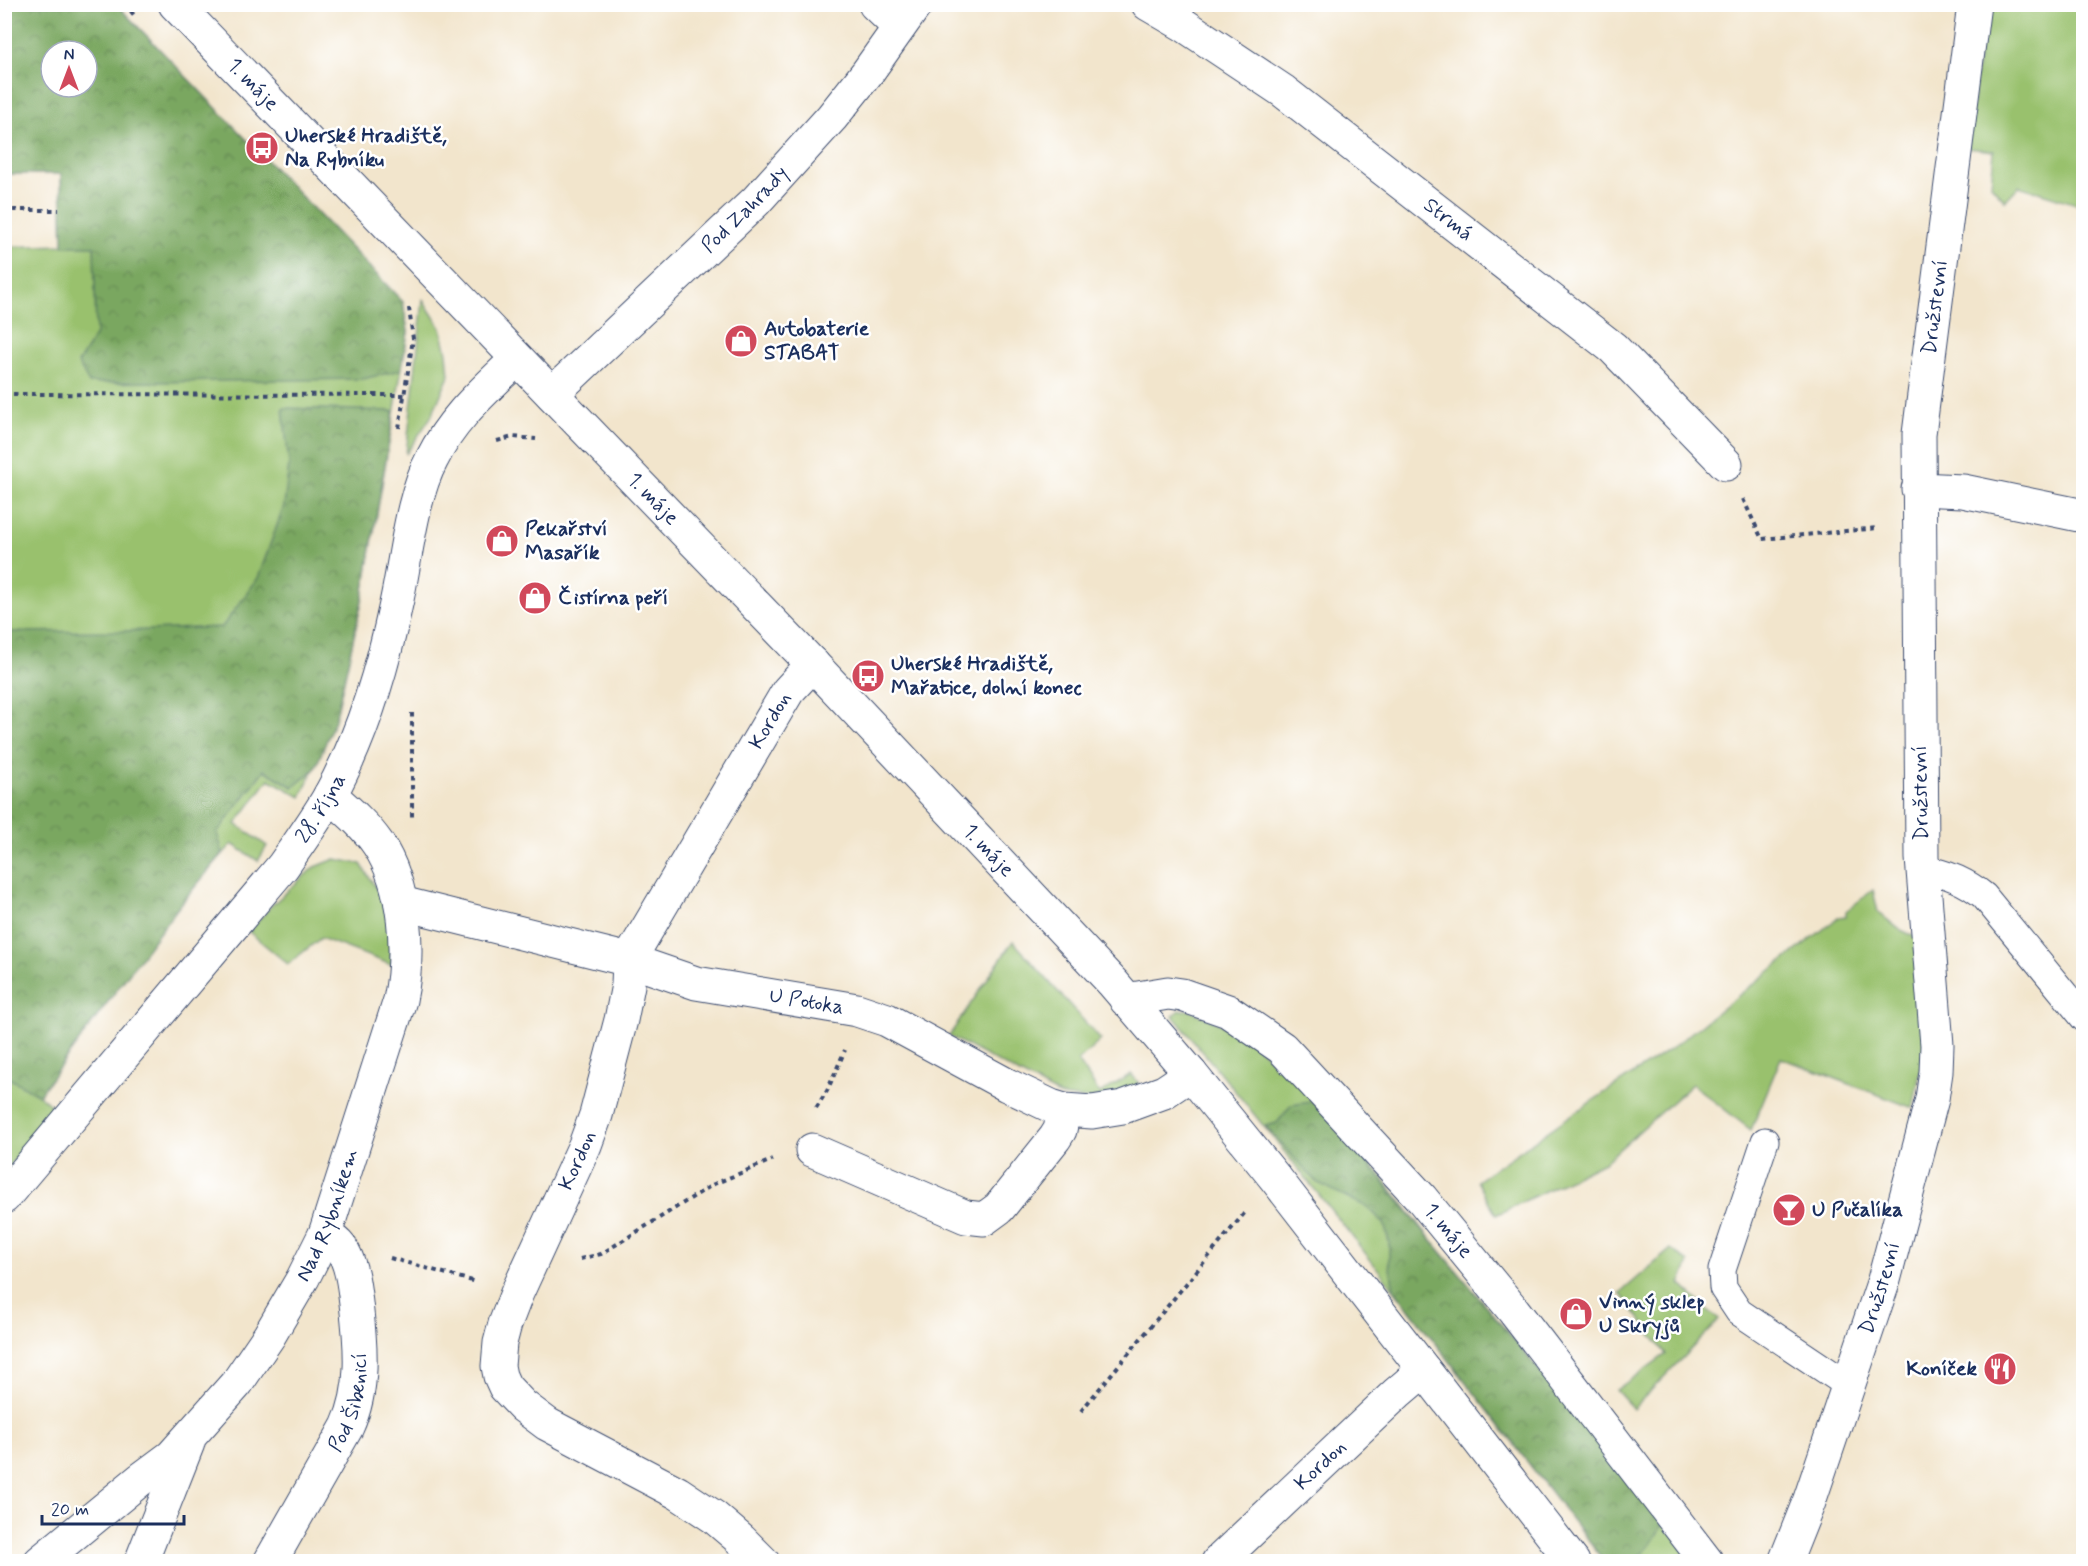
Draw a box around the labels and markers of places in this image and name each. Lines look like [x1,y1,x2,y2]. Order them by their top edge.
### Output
place label: Uherské Hradiště, Na Rybníku [285,122,447,174]
bus stop icon: Uherské Hradiště, Na Rybníku [244,130,280,166]
place label: Autobaterie STABAT [764,315,870,367]
shop icon: Autobaterie STABAT [723,323,759,359]
place label: Pekařství Masařík [525,515,607,567]
shop icon: Pekařství Masařík [484,523,520,559]
shop icon: Čistírna peří [517,580,553,616]
place label: Čistírna peří [558,584,668,612]
place label: Uherské Hradiště, Mařatice, dolní konec [891,650,1083,702]
bus stop icon: Uherské Hradiště, Mařatice, dolní konec [850,658,886,694]
bar icon: U Pučalíka [1771,1192,1807,1228]
place label: U Pučalíka [1812,1196,1903,1224]
place label: Vinný sklep U Skryjů [1599,1288,1705,1340]
shop icon: Vinný sklep U Skryjů [1558,1296,1594,1332]
restaurant icon: Koníček [1982,1351,2018,1387]
place label: Koníček [1906,1355,1977,1383]

